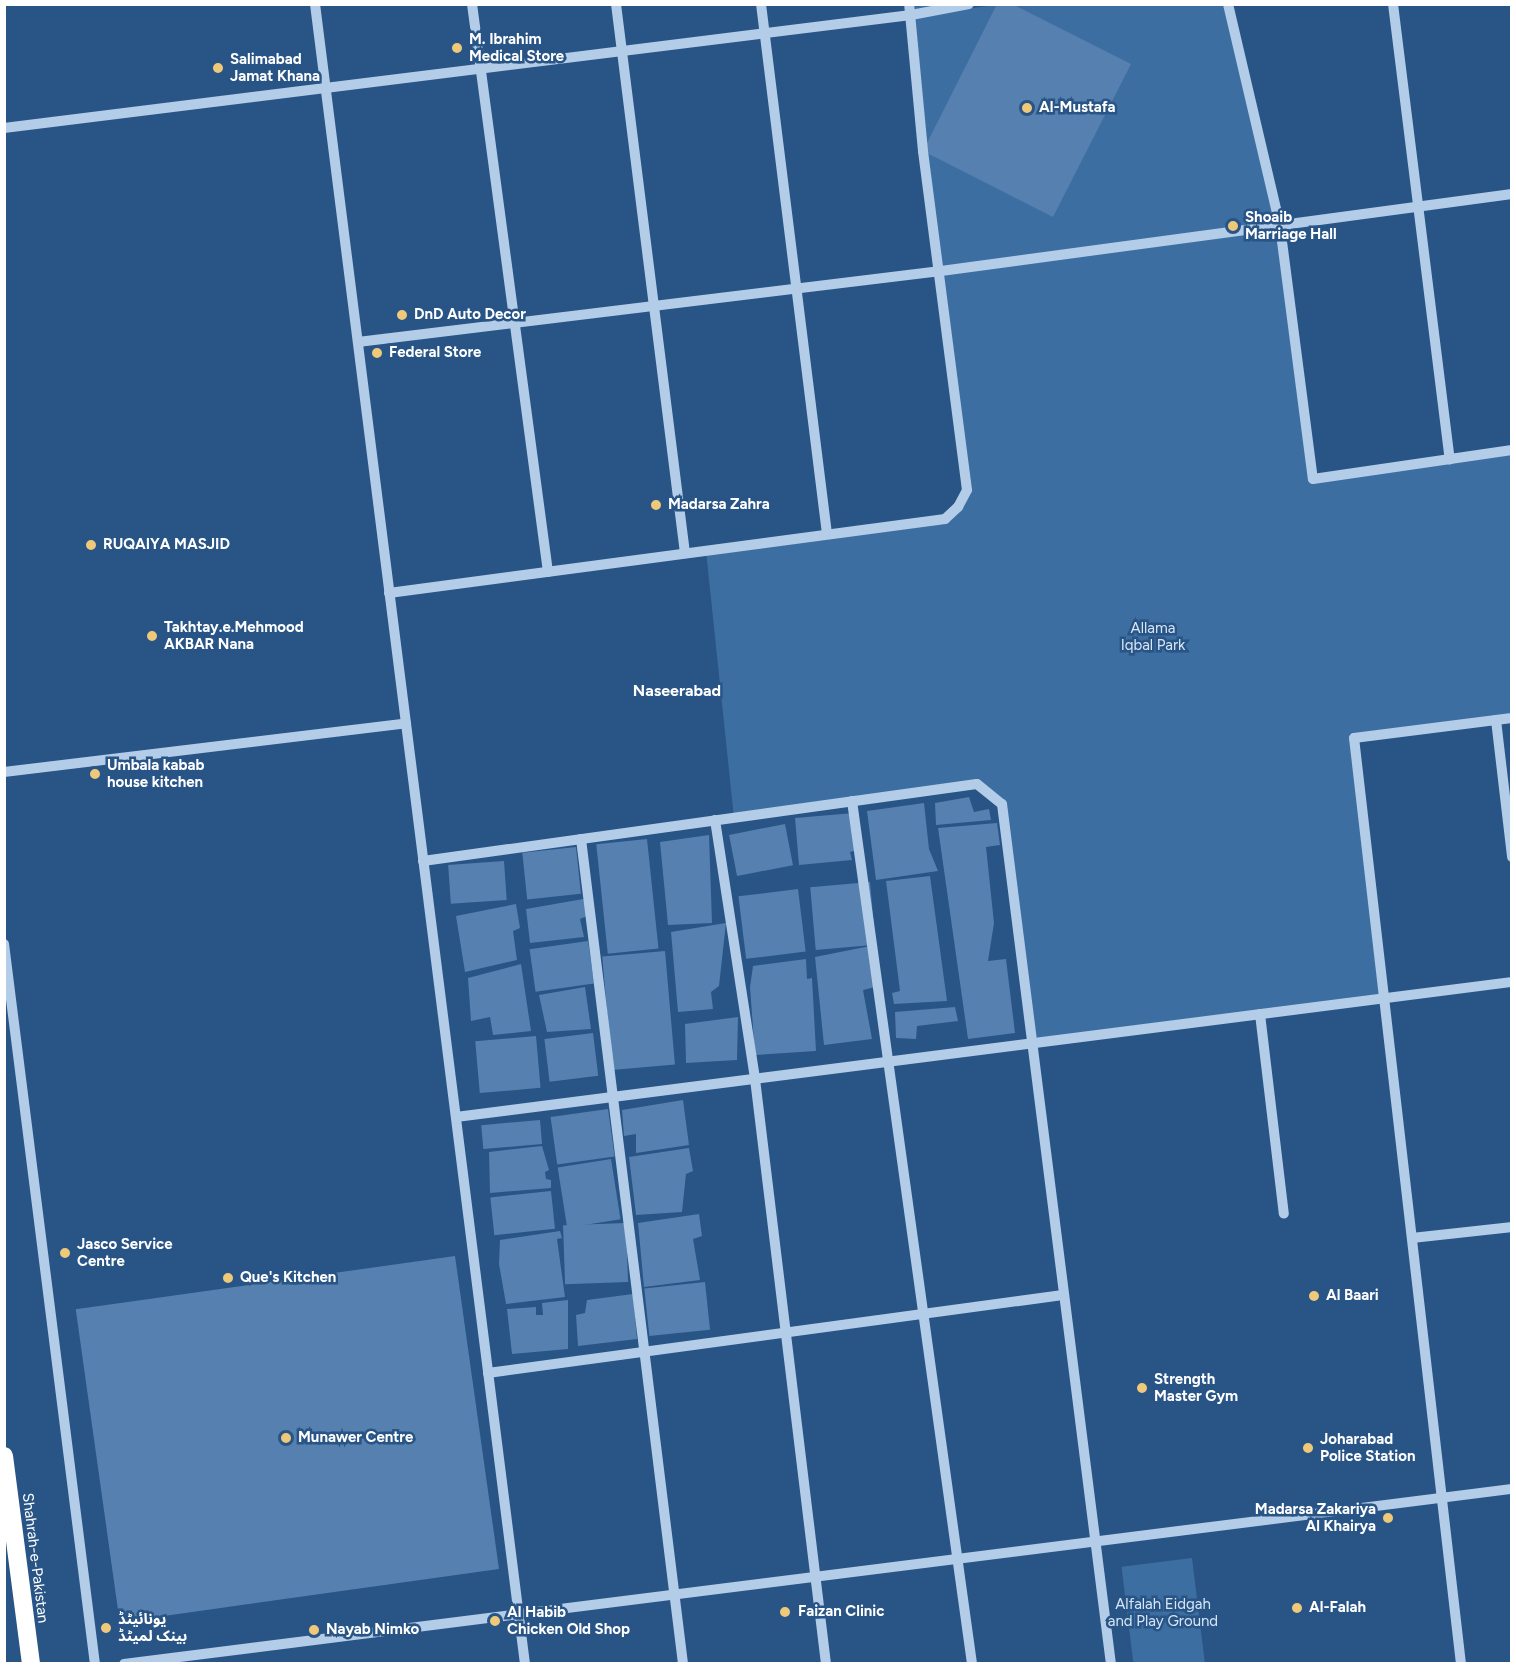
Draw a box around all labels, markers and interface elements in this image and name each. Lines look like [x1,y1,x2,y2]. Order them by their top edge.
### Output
place label: M. Ibrahim Medical Store [469,30,564,65]
marker: M. Ibrahim Medical Store [450,41,464,55]
place label: Salimabad Jamat Khana [230,50,320,85]
marker: Salimabad Jamat Khana [211,61,225,75]
place label: Al-Mustafa [1039,99,1115,117]
marker: Al-Mustafa [1020,101,1034,115]
place label: Shoaib Marriage Hall [1245,208,1337,243]
marker: Shoaib Marriage Hall [1226,219,1240,233]
place label: DnD Auto Decor [414,306,526,324]
marker: DnD Auto Decor [395,308,409,322]
place label: Federal Store [389,344,481,362]
marker: Federal Store [370,346,384,360]
place label: Madarsa Zahra [668,496,770,514]
marker: Madarsa Zahra [649,498,663,512]
place label: RUQAIYA MASJID [103,536,230,554]
marker: RUQAIYA MASJID [84,538,98,552]
place label: Takhtay.e.Mehmood AKBAR Nana [164,618,304,653]
park label: Allama Iqbal Park [1121,619,1185,654]
marker: Takhtay.e.Mehmood AKBAR Nana [145,629,159,643]
district label: Naseerabad [633,681,721,701]
place label: Umbala kabab house kitchen [107,756,204,791]
marker: Umbala kabab house kitchen [88,767,102,781]
place label: Jasco Service Centre [77,1235,173,1270]
marker: Jasco Service Centre [58,1246,72,1260]
place label: Que's Kitchen [240,1269,336,1287]
marker: Que's Kitchen [221,1271,235,1285]
place label: Al Baari [1326,1287,1379,1305]
marker: Al Baari [1307,1289,1321,1303]
place label: Strength Master Gym [1154,1370,1238,1405]
marker: Strength Master Gym [1135,1381,1149,1395]
place label: Munawer Centre [298,1429,413,1447]
place label: Joharabad Police Station [1320,1430,1415,1465]
marker: Munawer Centre [279,1431,293,1445]
marker: Joharabad Police Station [1301,1441,1315,1455]
street label: Shahrah-e-Pakistan [18,1492,52,1624]
place label: Madarsa Zakariya Al Khairya [1255,1500,1376,1535]
marker: Madarsa Zakariya Al Khairya [1381,1511,1395,1525]
park label: Alfalah Eidgah and Play Ground [1108,1595,1218,1630]
place label: Al-Falah [1309,1599,1366,1617]
marker: Al-Falah [1290,1601,1304,1615]
place label: Al Habib Chicken Old Shop [507,1603,630,1638]
marker: Faizan Clinic [776,1603,794,1621]
place label: Faizan Clinic [798,1603,884,1621]
place label: یونائیٹڈ بینک لمیٹڈ [118,1610,187,1645]
marker: Al Habib Chicken Old Shop [488,1614,502,1628]
marker: یونائیٹڈ بینک لمیٹڈ [99,1621,113,1635]
place label: Nayab Nimko [326,1621,419,1639]
marker: Nayab Nimko [307,1623,321,1637]

